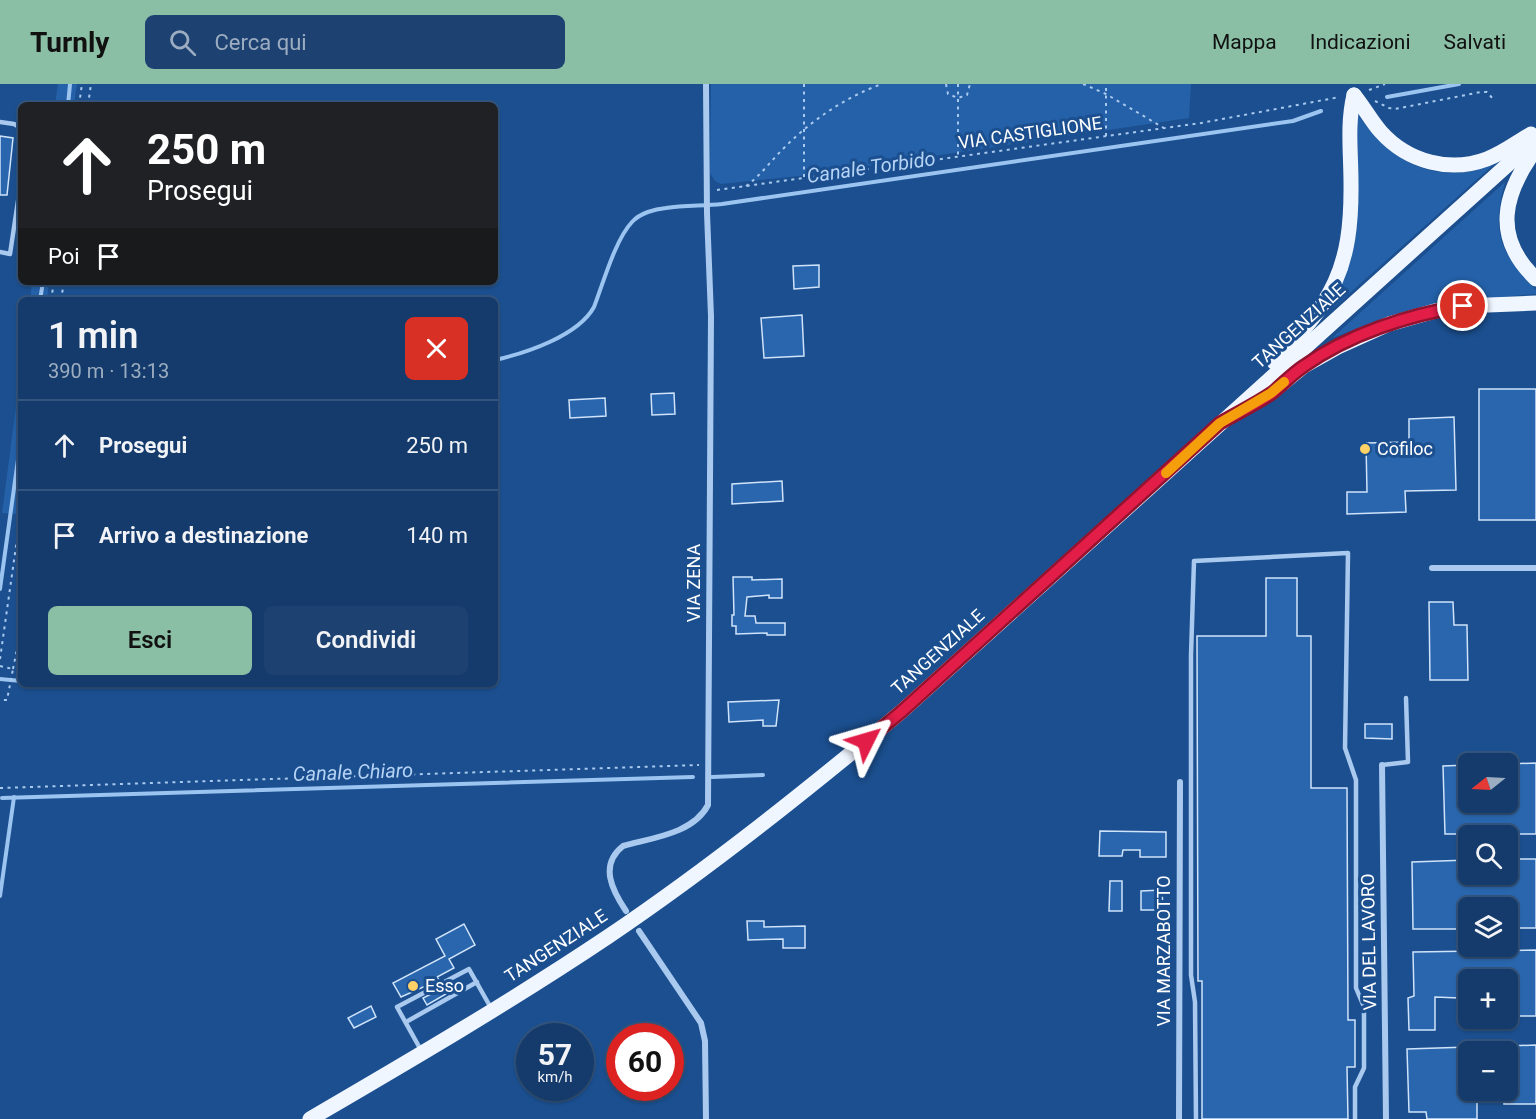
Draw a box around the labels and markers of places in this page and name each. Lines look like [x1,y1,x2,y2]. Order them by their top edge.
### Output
pin [1437,280,1488,331]
place label: Cofiloc [1377,438,1433,459]
marker: Cofiloc [1358,442,1372,456]
place label: Esso [425,975,464,996]
marker: Esso [406,979,420,993]

